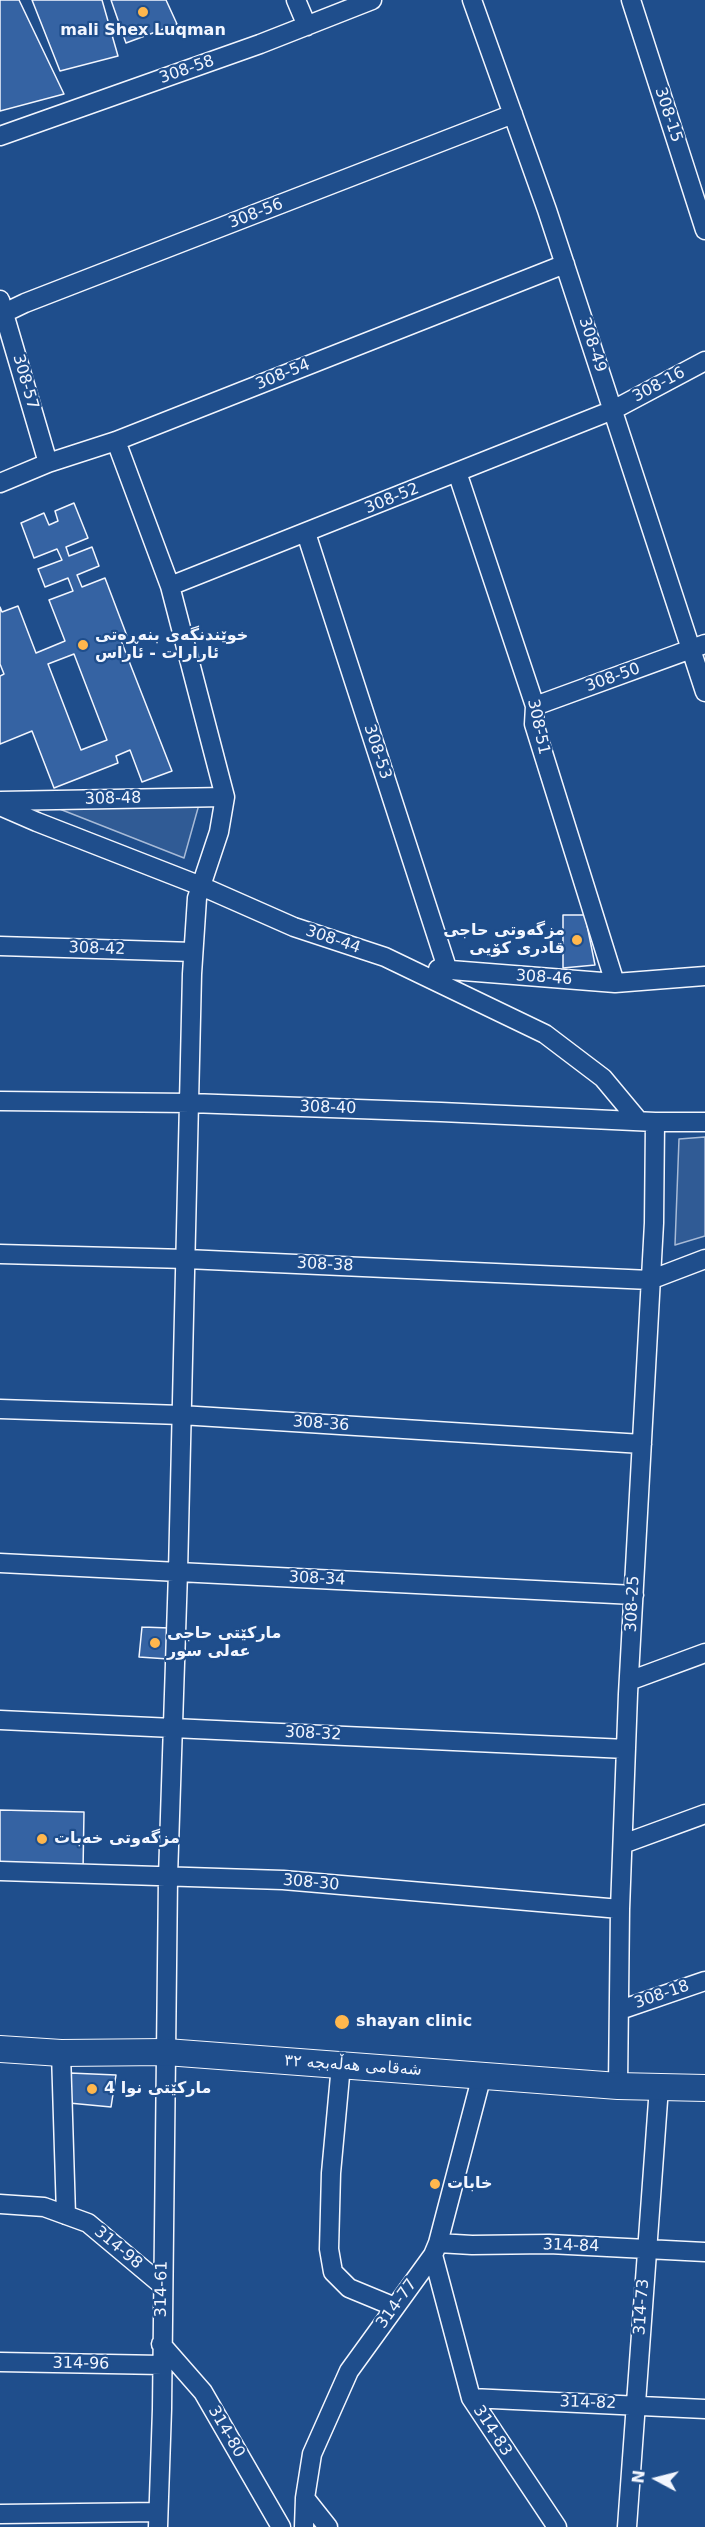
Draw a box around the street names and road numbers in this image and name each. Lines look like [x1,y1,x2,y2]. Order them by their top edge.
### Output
street label: 308-58 [157,52,217,88]
street label: 308-15 [650,85,686,145]
street label: 308-56 [226,195,286,233]
street label: 308-49 [574,315,610,375]
street label: 308-57 [8,352,42,412]
street label: 308-54 [253,355,313,395]
street label: 308-16 [629,363,689,407]
street label: 308-52 [362,479,422,519]
street label: 308-50 [583,659,643,697]
street label: 308-51 [523,697,553,757]
street label: 308-53 [359,722,395,782]
street label: 308-48 [85,789,141,809]
street label: 308-44 [303,922,363,958]
street label: 308-42 [68,938,126,960]
street label: 308-46 [515,966,573,990]
street label: 308-40 [299,1097,357,1119]
street label: 308-38 [296,1254,354,1276]
street label: 308-36 [292,1412,350,1436]
street label: 308-34 [288,1568,346,1590]
street label: 308-25 [622,1575,644,1633]
street label: 308-32 [284,1723,342,1745]
street label: 308-30 [282,1871,340,1895]
street label: 308-18 [632,1977,692,2013]
street label: شەقامی هەڵەبجە ٣٢ [284,2052,422,2080]
street label: 314-98 [90,2222,146,2274]
street label: 314-84 [542,2235,600,2257]
street label: 314-61 [152,2261,172,2317]
street label: 314-77 [373,2275,421,2333]
street label: 314-73 [630,2278,654,2336]
street label: 314-96 [53,2354,109,2374]
street label: 314-82 [559,2392,617,2414]
street label: 314-83 [469,2402,515,2460]
street label: 314-80 [204,2403,248,2461]

